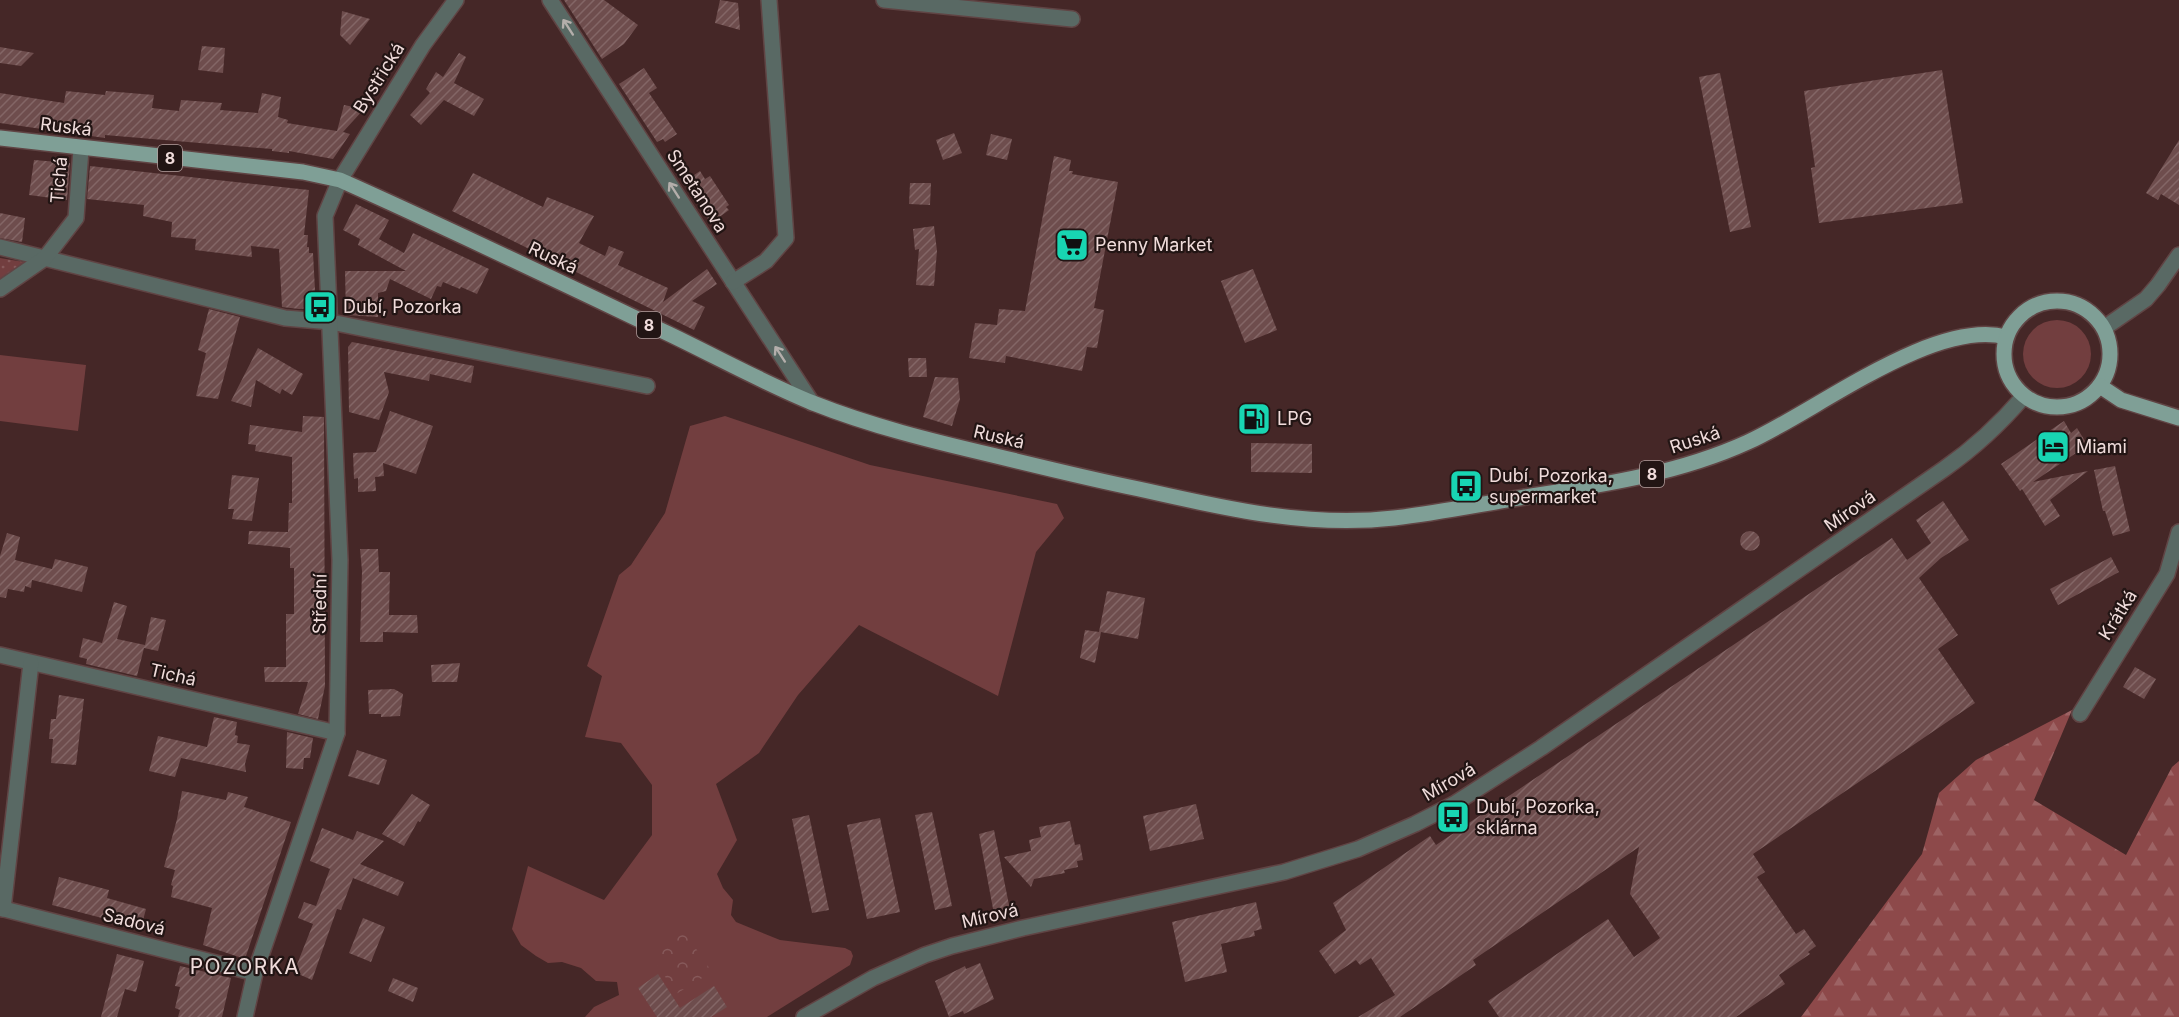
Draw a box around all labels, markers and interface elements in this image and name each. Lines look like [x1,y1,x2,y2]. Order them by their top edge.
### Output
one-way arrow [561,19,573,36]
street label: Bystřická [349,39,408,117]
street label: Ruská [39,113,93,140]
road number: 8 [158,145,182,171]
street label: Smetanova [663,145,732,236]
street label: Tichá [46,156,71,204]
one-way arrow [668,183,680,199]
supermarket icon: Penny Market [1054,227,1090,263]
place label: Penny Market [1095,234,1212,255]
street label: Ruská [525,237,581,278]
bus stop icon: Dubí, Pozorka [302,289,338,325]
place label: Dubí, Pozorka [343,296,462,317]
road number: 8 [637,312,661,338]
one-way arrow [774,346,786,363]
fuel station icon: LPG [1236,401,1272,437]
place label: LPG [1277,408,1312,429]
street label: Ruská [972,420,1027,453]
street label: Ruská [1667,422,1723,458]
hotel icon: Miami [2035,429,2071,465]
place label: Miami [2076,436,2127,457]
road number: 8 [1640,461,1664,487]
place label: Dubí, Pozorka, supermarket [1489,465,1613,507]
bus stop icon: Dubí, Pozorka, supermarket [1448,468,1484,504]
street label: Mírová [1820,485,1879,536]
street label: Střední [308,573,331,634]
street label: Krátká [2094,586,2141,644]
street label: Tichá [148,659,198,690]
street label: Mírová [1419,758,1479,805]
place label: Dubí, Pozorka, sklárna [1476,796,1600,838]
bus stop icon: Dubí, Pozorka, sklárna [1435,799,1471,835]
street label: Mírová [959,899,1020,932]
street label: Sadová [101,904,167,939]
district label: POZORKA [190,954,300,979]

